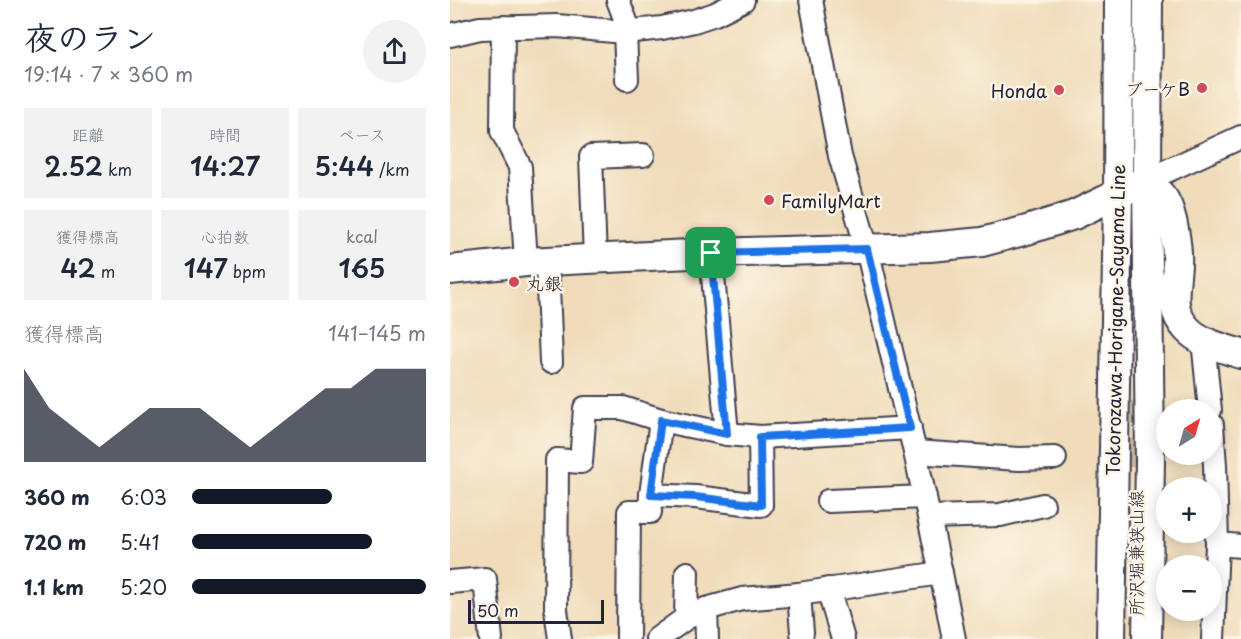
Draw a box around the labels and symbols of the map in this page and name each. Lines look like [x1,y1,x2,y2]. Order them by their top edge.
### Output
place label: ブーケB [1125,75,1190,102]
place label: Honda [991,77,1047,104]
marker: ブーケB [1195,81,1209,95]
marker: Honda [1052,83,1066,97]
street label: Tokorozawa-Horigane-Sayama Line [1099,164,1131,476]
place label: FamilyMart [781,187,881,214]
marker: FamilyMart [762,193,776,207]
pin [685,227,736,278]
place label: 丸銀 [526,269,563,296]
marker: 丸銀 [507,275,521,289]
north arrow [1156,399,1222,465]
street label: 所沢堀兼狭山線 [1122,490,1149,616]
scale bar [468,597,604,624]

